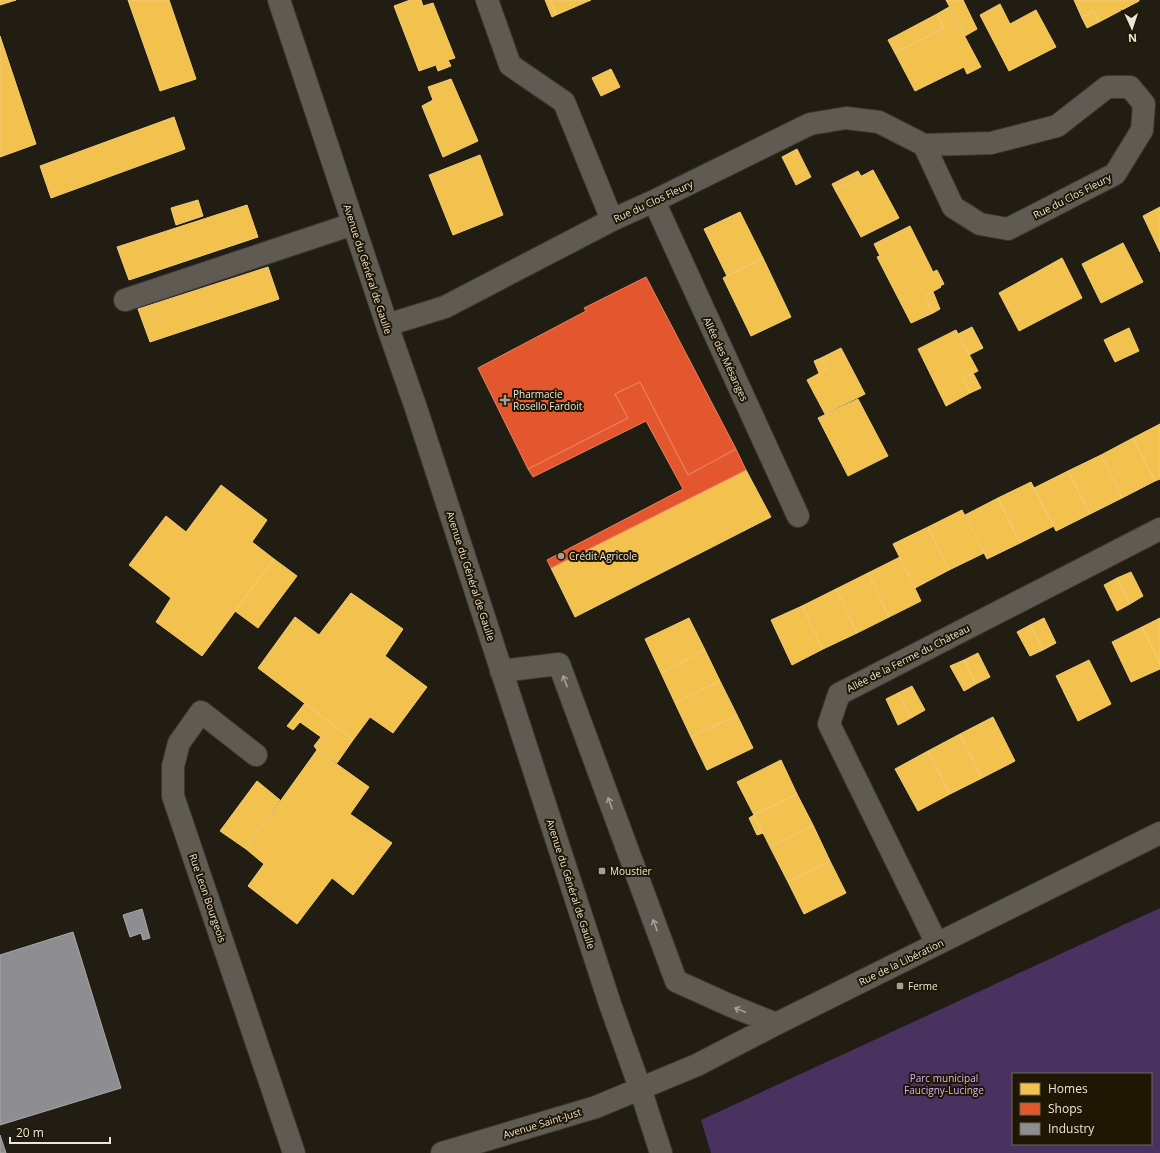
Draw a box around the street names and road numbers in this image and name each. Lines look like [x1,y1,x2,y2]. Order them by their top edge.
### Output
street label: Rue du Clos Fleury [1030,170,1114,222]
street label: Rue du Clos Fleury [611,176,696,226]
street label: Avenue du Général de Gaulle [340,202,396,336]
street label: Allée des Mésanges [700,315,752,403]
street label: Avenue du Général de Gaulle [443,509,499,643]
street label: Allée de la Ferme du Château [844,621,972,695]
street label: Avenue du Général de Gaulle [543,817,599,951]
street label: Rue Leon Bourgeois [186,852,230,945]
street label: Rue de la Libération [856,935,946,989]
street label: Avenue Saint-Just [501,1104,583,1142]

